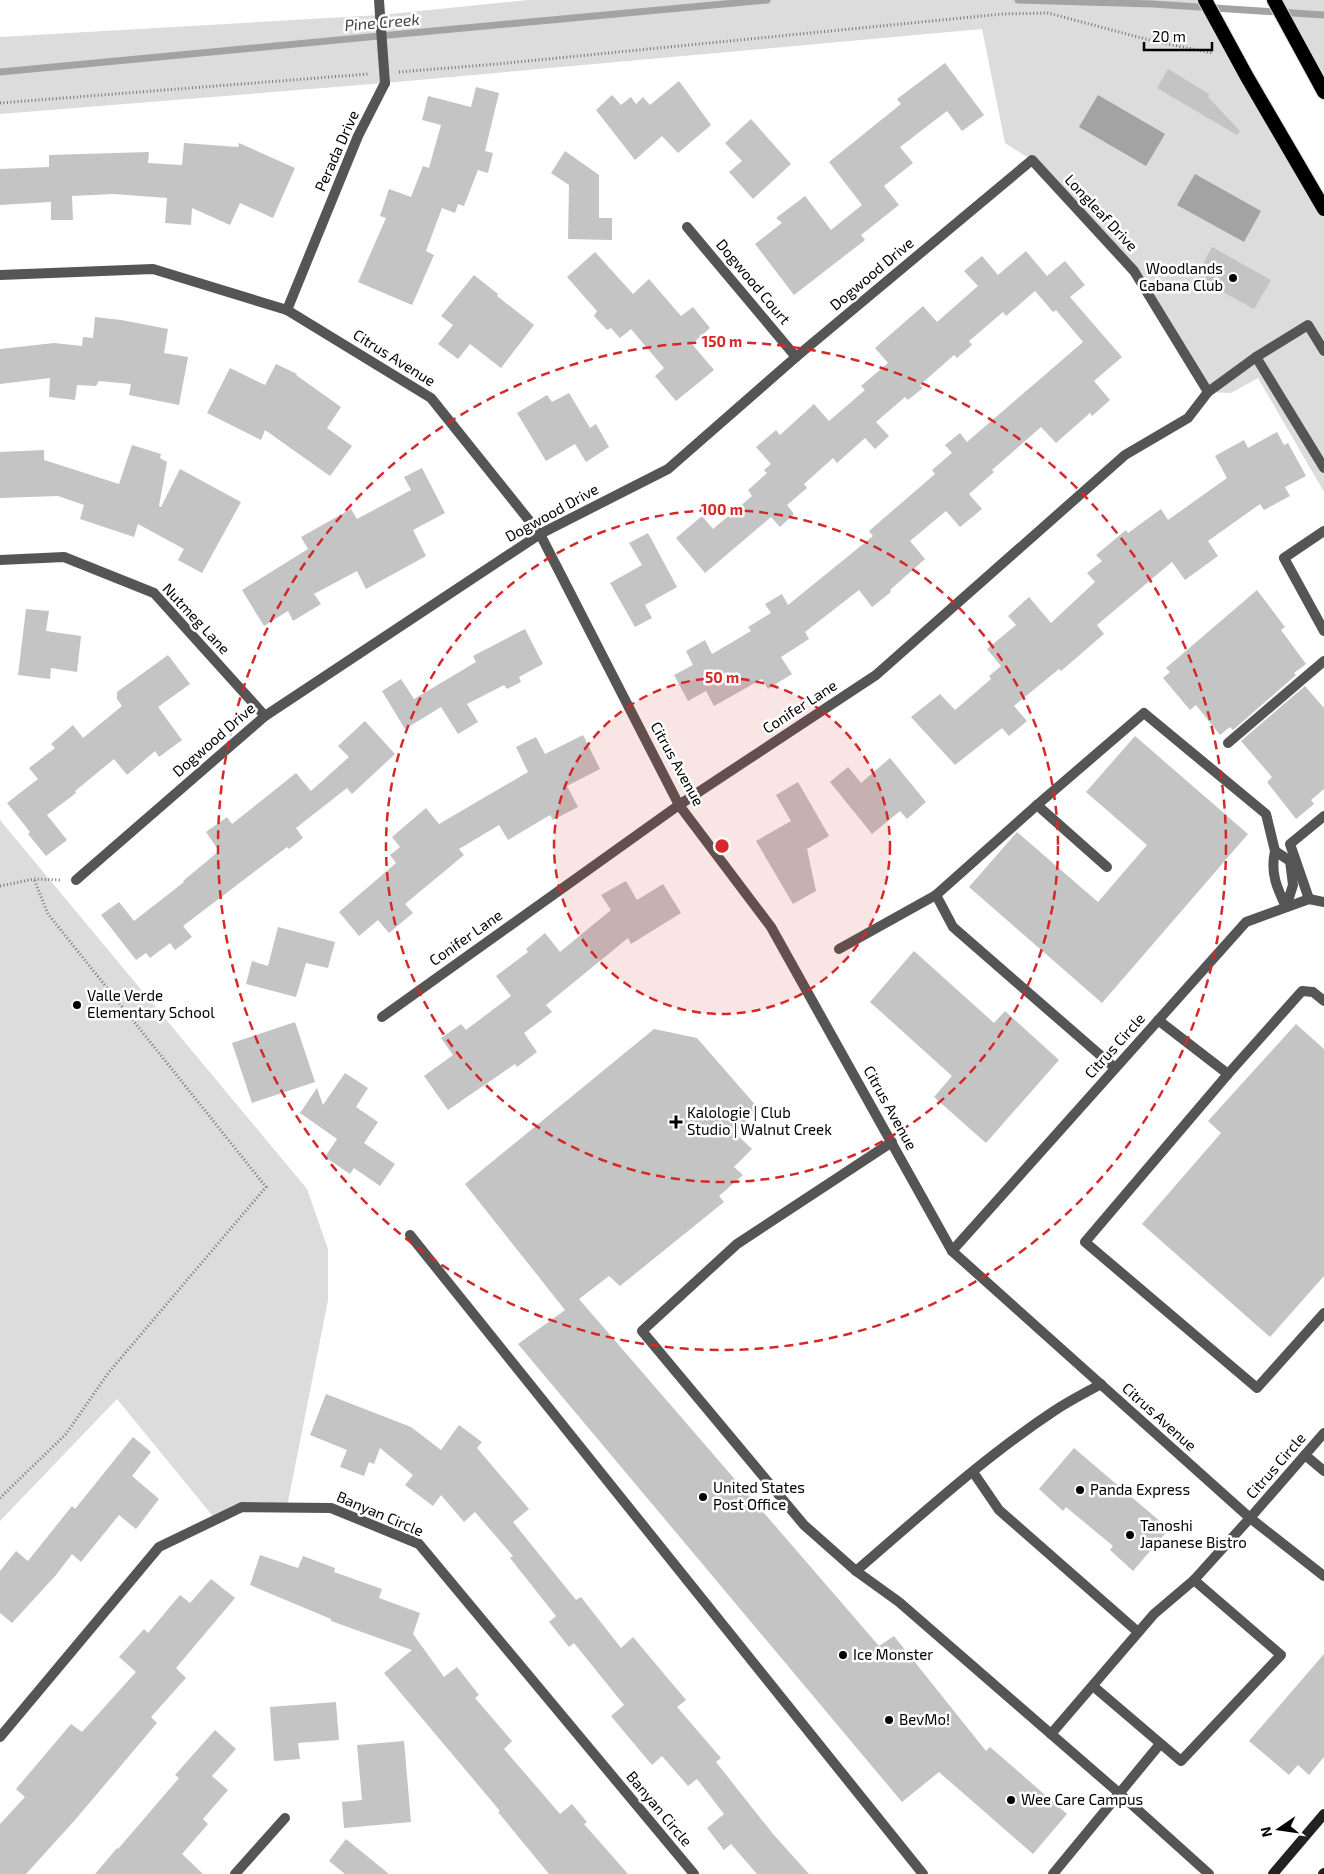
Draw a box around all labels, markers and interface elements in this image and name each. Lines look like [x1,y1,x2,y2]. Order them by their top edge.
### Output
water label: Pine Creek [343,9,420,34]
scale bar [1144,20,1212,52]
text: 20 m [1152,27,1186,45]
street label: Perada Drive [310,107,362,194]
street label: Longleaf Drive [1062,170,1142,254]
street label: Dogwood Drive [826,233,917,313]
street label: Dogwood Court [713,235,795,328]
place label: Woodlands Cabana Club [1139,259,1223,294]
marker: Woodlands Cabana Club [1227,272,1239,284]
street label: Citrus Avenue [350,325,439,390]
text: 150 m [702,332,742,350]
street label: Dogwood Drive [502,479,601,545]
text: 100 m [701,500,743,518]
street label: Nutmeg Lane [159,579,234,658]
text: 50 m [705,668,739,686]
street label: Conifer Lane [759,675,840,737]
street label: Dogwood Drive [168,698,258,780]
street label: Citrus Avenue [647,718,708,809]
centre of rings [713,837,731,855]
street label: Conifer Lane [425,905,505,969]
place label: Valle Verde Elementary School [87,986,215,1021]
marker: Valle Verde Elementary School [71,999,83,1011]
street label: Citrus Circle [1080,1009,1148,1082]
street label: Citrus Avenue [860,1062,921,1153]
place label: Kalologie | Club Studio | Walnut Creek [687,1103,832,1138]
marker: Kalologie | Club Studio | Walnut Creek [669,1115,683,1129]
street label: Citrus Avenue [1119,1378,1200,1454]
street label: Citrus Circle [1242,1429,1309,1502]
place label: United States Post Office [713,1478,805,1513]
place label: Panda Express [1090,1480,1190,1498]
marker: Panda Express [1074,1484,1086,1496]
street label: Banyan Circle [334,1487,426,1539]
marker: United States Post Office [697,1491,709,1503]
place label: Tanoshi Japanese Bistro [1140,1516,1247,1551]
marker: Tanoshi Japanese Bistro [1124,1529,1136,1541]
place label: Ice Monster [853,1645,933,1663]
marker: Ice Monster [837,1649,849,1661]
place label: BevMo! [899,1710,950,1728]
marker: BevMo! [883,1714,895,1726]
street label: Banyan Circle [623,1767,696,1850]
place label: Wee Care Campus [1021,1790,1143,1808]
marker: Wee Care Campus [1005,1794,1017,1806]
north arrow [1254,1804,1304,1854]
text: N [1256,1825,1275,1839]

